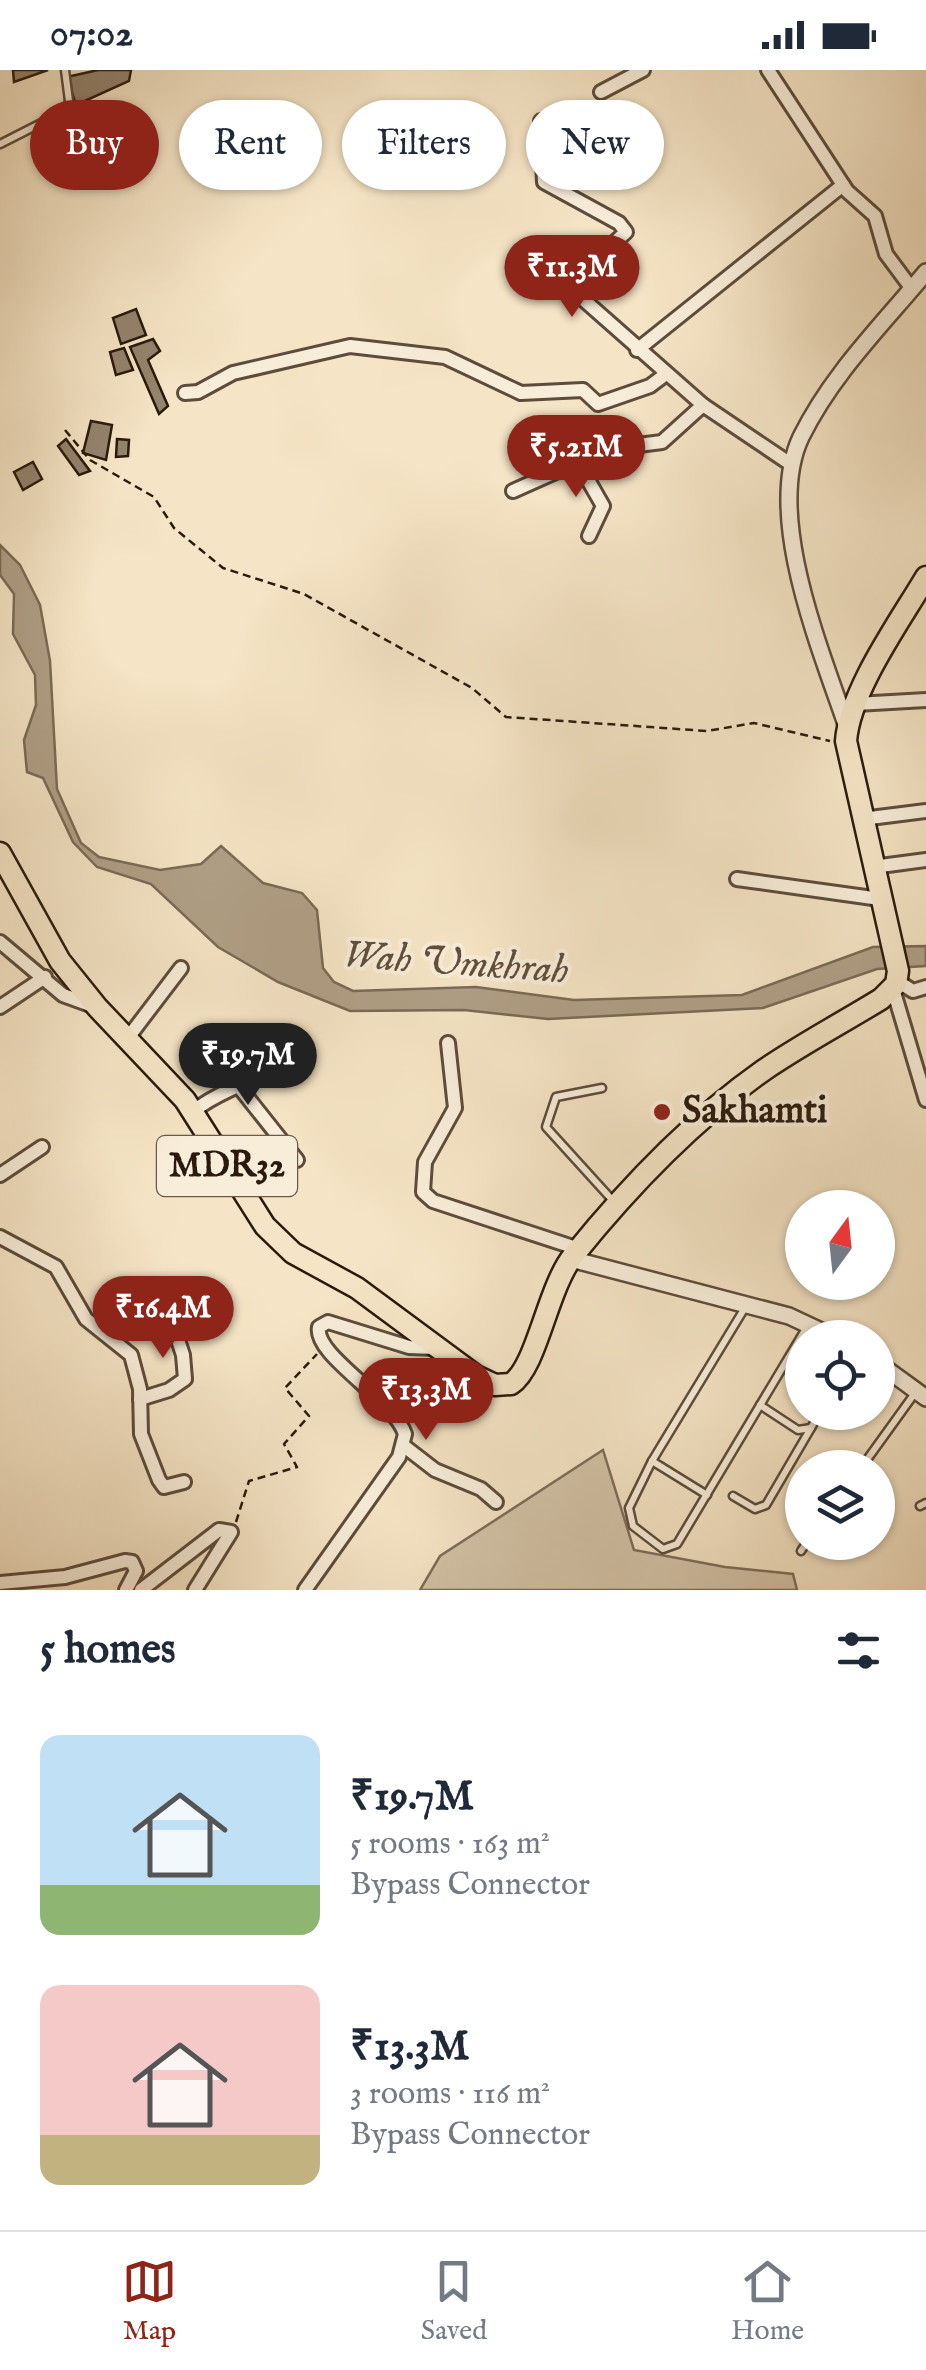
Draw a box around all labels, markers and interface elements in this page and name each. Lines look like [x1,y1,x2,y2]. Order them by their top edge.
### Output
text: 07:02 [50,11,133,59]
chip: Buy [30,100,159,190]
chip: Rent [179,100,322,190]
chip: Filters [342,100,506,190]
chip: New [526,100,664,190]
pin: ₹11.3M [491,235,653,320]
text: ₹11.3M [526,247,618,288]
pin: ₹5.21M [495,415,657,500]
text: ₹5.21M [529,427,623,468]
water label: Wah Umkhrah [342,931,571,997]
pin: ₹19.7M [167,1023,329,1108]
text: ₹19.7M [201,1035,295,1076]
place label: Sakhamti [682,1088,827,1136]
marker: Sakhamti [651,1101,673,1123]
road number: MDR32 [157,1136,297,1196]
north arrow [785,1190,895,1300]
map controls [785,1190,895,1560]
pin: ₹16.4M [82,1276,244,1361]
text: ₹16.4M [115,1288,211,1329]
button: locate [785,1320,895,1430]
pin: ₹13.3M [345,1358,507,1443]
text: ₹13.3M [380,1370,472,1411]
button: layers [785,1450,895,1560]
icon: filters [831,1623,886,1678]
text: 5 homes [40,1624,176,1677]
text: ₹19.7M [350,1771,474,1824]
icon: home [120,1775,240,1895]
text: 5 rooms · 163 m² [350,1824,550,1865]
text: Bypass Connector [350,1865,590,1906]
text: ₹13.3M [350,2021,470,2074]
icon: home [120,2025,240,2145]
text: 3 rooms · 116 m² [350,2074,550,2115]
text: Bypass Connector [350,2115,590,2156]
tab: Map [122,2254,177,2349]
tab: Saved [421,2254,487,2349]
tab: Home [731,2254,804,2349]

